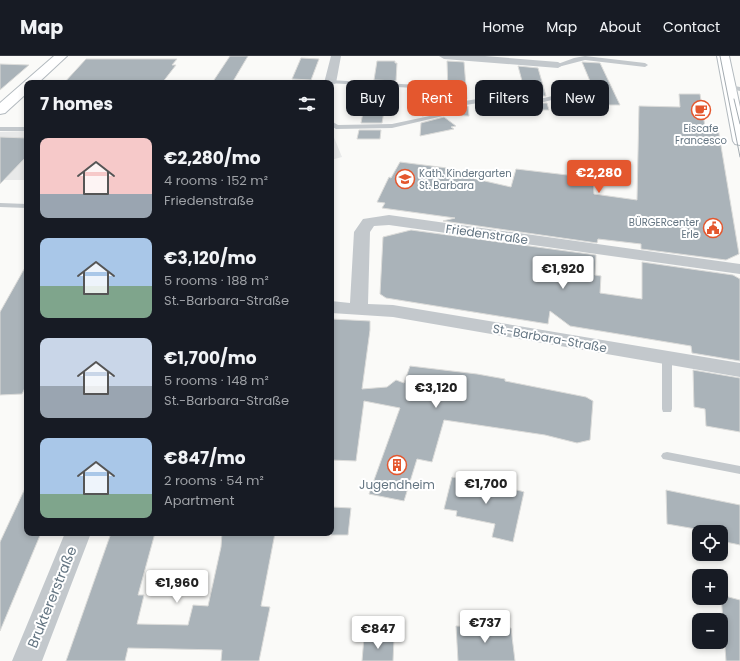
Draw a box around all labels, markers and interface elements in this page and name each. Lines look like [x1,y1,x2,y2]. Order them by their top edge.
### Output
text: Map [20,14,63,41]
text: Home [482,17,524,37]
text: Map [546,17,577,37]
text: About [599,17,641,37]
text: Contact [663,17,720,37]
chip: Buy [346,80,399,116]
chip: Rent [407,80,467,116]
chip: Filters [475,80,543,116]
chip: New [551,80,609,116]
text: 7 homes [40,92,113,116]
icon: filters [296,93,318,115]
cafe icon: Eiscafe Francesco [690,99,712,121]
place label: Eiscafe Francesco [675,121,727,148]
text: €2,280/mo [164,146,260,170]
icon: home [72,154,120,202]
pin: €2,280 [566,160,632,194]
text: €2,280 [576,163,622,182]
place label: Kath. Kindergarten St. Barbara [419,166,512,193]
school or university icon: Kath. Kindergarten St. Barbara [394,168,416,190]
text: 4 rooms · 152 m² [164,171,268,190]
text: Friedenstraße [164,191,254,210]
place label: BÜRGERcenter Erle [629,215,699,242]
public building icon: BÜRGERcenter Erle [702,217,724,239]
street label: Friedenstraße [445,220,529,248]
text: €3,120/mo [164,246,256,270]
icon: home [72,254,120,302]
pin: €1,920 [530,256,596,290]
text: €1,920 [542,259,584,278]
text: 5 rooms · 188 m² [164,271,269,290]
text: St.-Barbara-Straße [164,291,289,310]
street label: St.-Barbara-Straße [492,320,608,356]
text: €1,700/mo [164,346,257,370]
icon: home [72,354,120,402]
text: 5 rooms · 148 m² [164,371,269,390]
pin: €3,120 [403,375,469,409]
text: €3,120 [415,378,457,397]
text: St.-Barbara-Straße [164,391,289,410]
text: €847/mo [164,446,246,470]
icon: home [72,454,120,502]
building icon: Jugendheim [386,454,408,476]
text: 2 rooms · 54 m² [164,471,264,490]
pin: €1,700 [453,471,519,505]
text: €1,700 [465,474,507,493]
place label: Jugendheim [359,476,435,493]
text: Apartment [164,491,234,510]
map controls [692,525,728,649]
button: locate [692,525,728,561]
street label: Bruktererstraße [22,543,82,651]
button: + [692,569,728,605]
pin: €1,960 [144,570,210,604]
text: €1,960 [155,573,199,592]
pin: €737 [461,610,509,644]
text: €737 [469,613,501,632]
button: − [692,613,728,649]
pin: €847 [354,616,402,650]
text: €847 [361,619,395,638]

